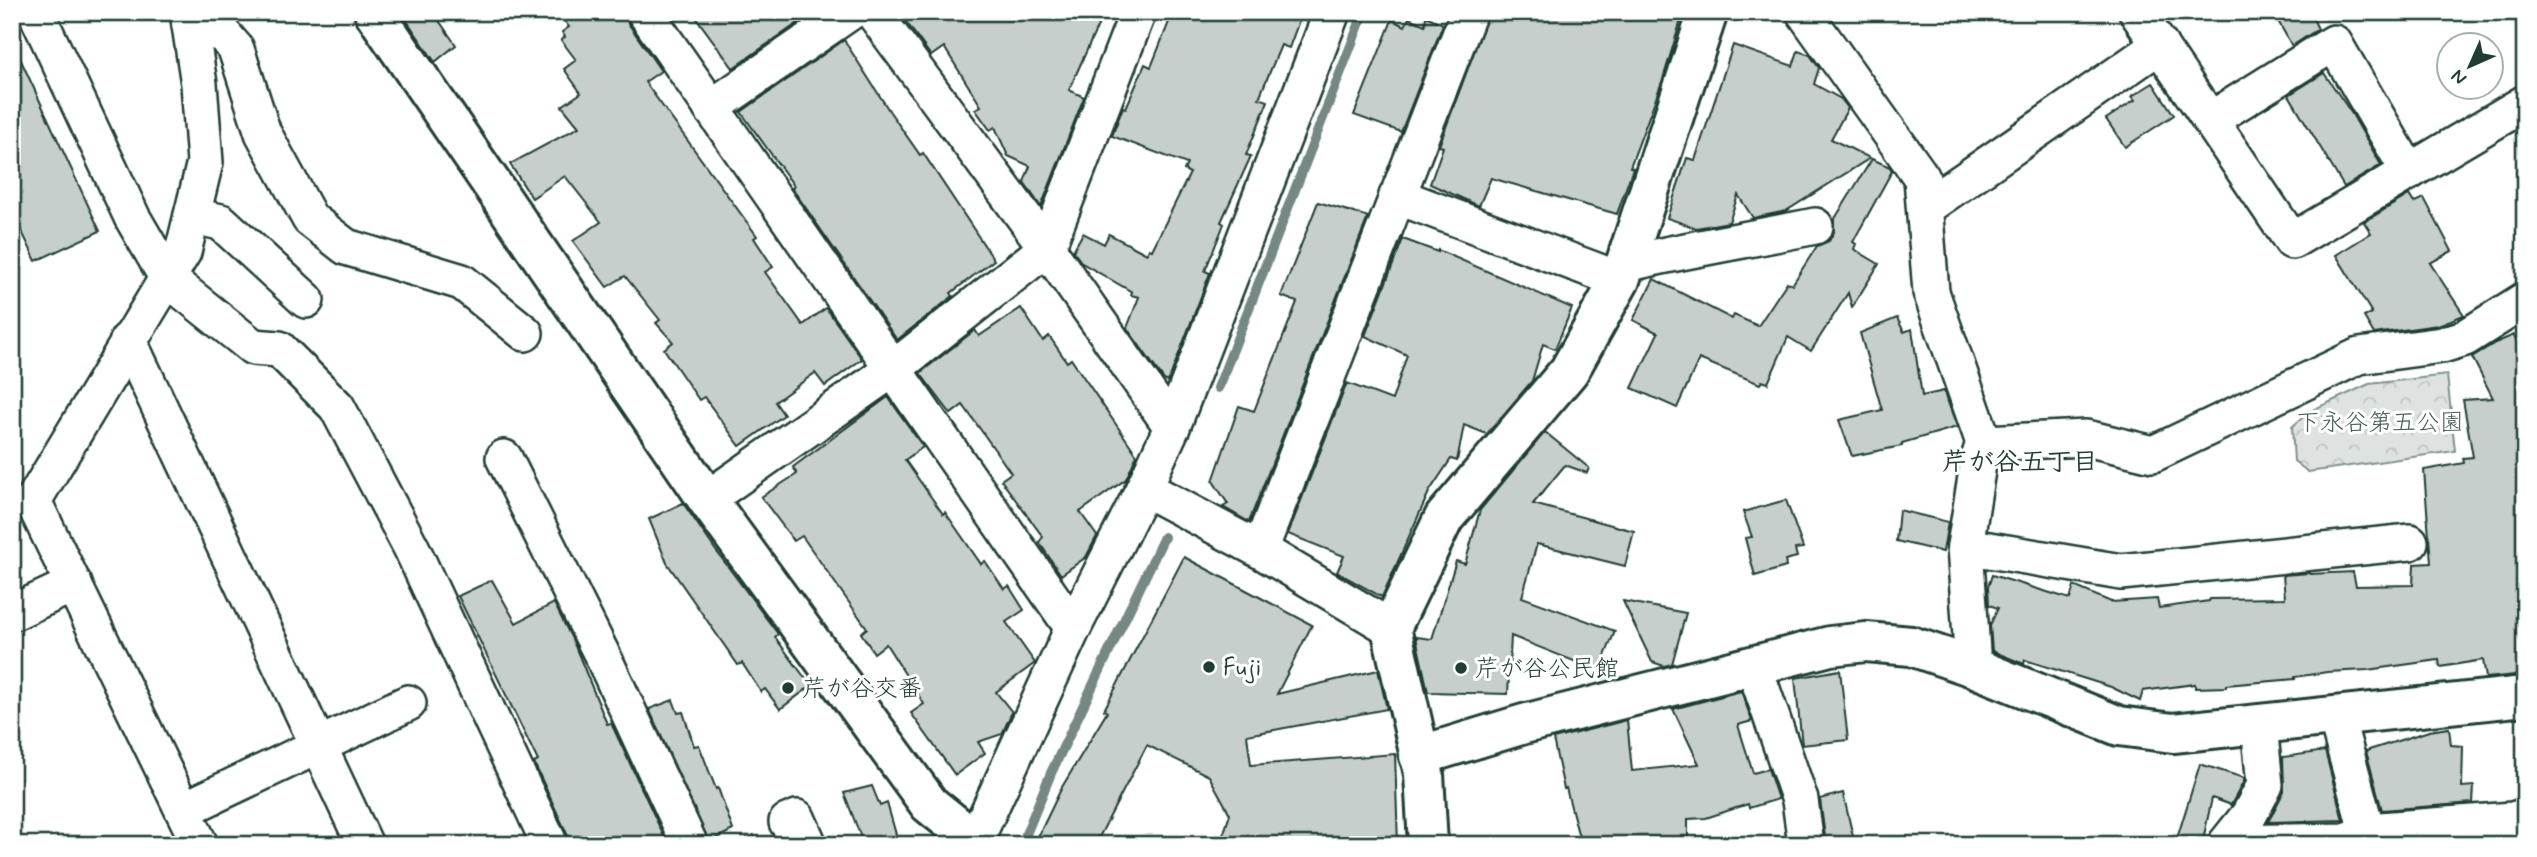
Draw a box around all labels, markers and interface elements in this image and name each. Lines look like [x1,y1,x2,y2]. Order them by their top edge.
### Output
north arrow [2436,32,2506,102]
text: N [2446,64,2472,90]
park label: 下永谷第五公園 [2296,408,2464,439]
district label: 芹が谷五丁目 [1942,446,2098,480]
place label: Fuji [1223,653,1261,684]
place label: 芹が谷公民館 [1475,654,1619,685]
marker: Fuji [1201,659,1217,675]
marker: 芹が谷公民館 [1453,660,1469,676]
place label: 芹が谷交番 [802,674,922,705]
marker: 芹が谷交番 [780,680,796,696]

